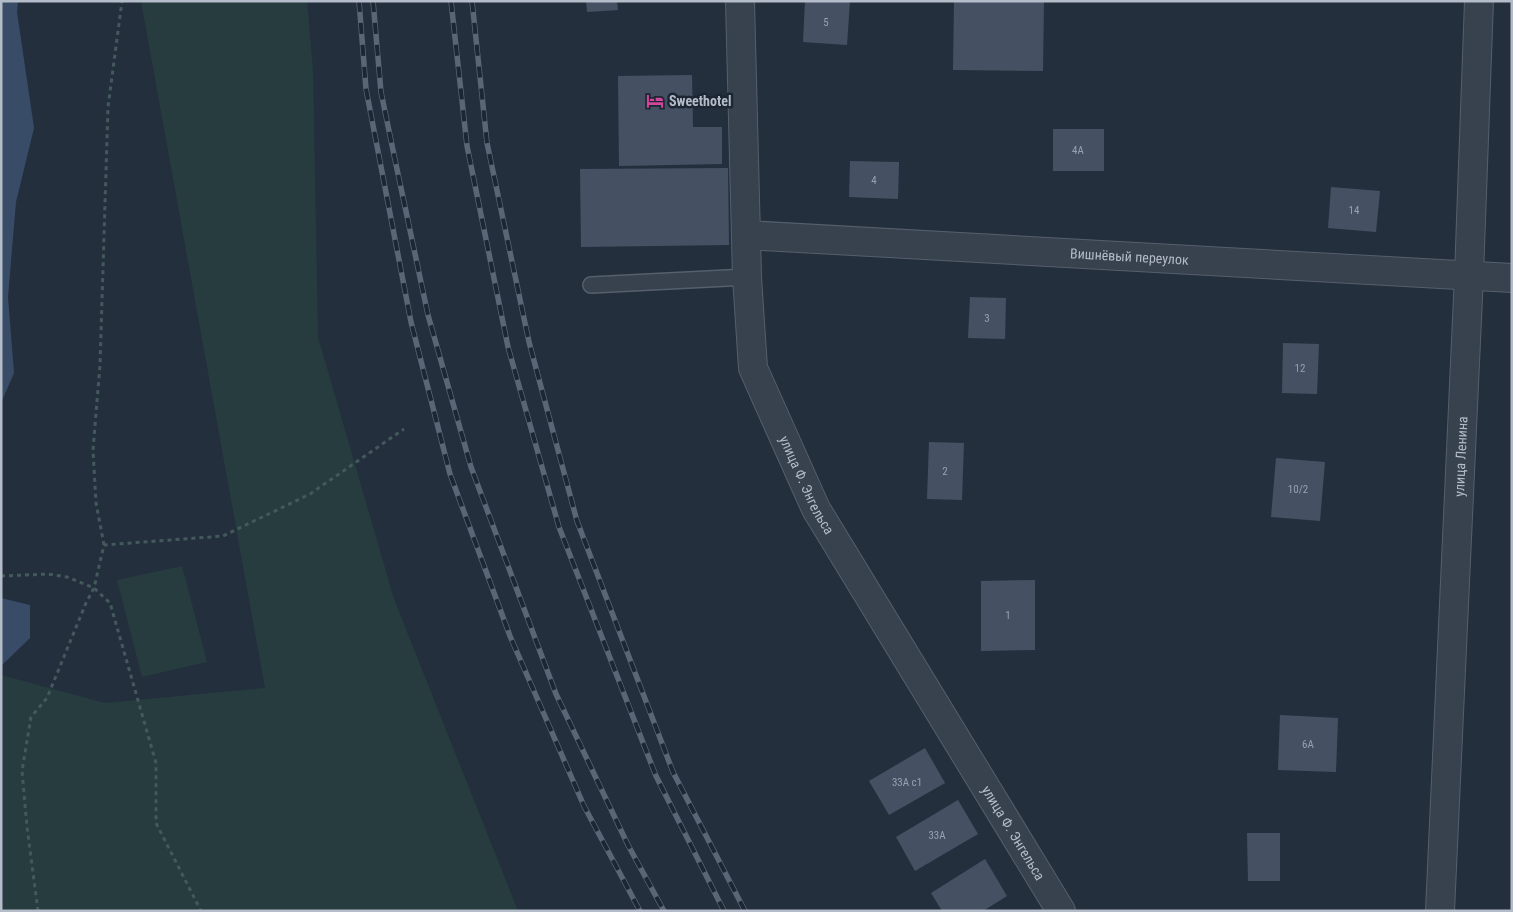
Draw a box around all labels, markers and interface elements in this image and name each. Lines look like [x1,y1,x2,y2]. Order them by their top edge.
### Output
house number: 5 [823,16,829,29]
hotel icon: Sweethotel [645,91,665,111]
place label: Sweethotel [669,93,732,109]
house number: 4А [1072,144,1085,157]
house number: 4 [871,174,877,187]
house number: 14 [1349,204,1360,217]
street label: Вишнёвый переулок [1070,245,1189,268]
house number: 3 [984,312,990,325]
house number: 12 [1295,362,1305,375]
street label: улица Ленина [1451,416,1471,497]
street label: улица Ф. Энгельса [776,433,837,537]
house number: 2 [942,465,948,478]
house number: 10/2 [1288,483,1308,496]
house number: 1 [1005,609,1011,622]
house number: 6А [1302,738,1315,751]
house number: 33А с1 [892,776,922,789]
street label: улица Ф. Энгельса [979,783,1048,883]
house number: 33А [928,829,946,842]

